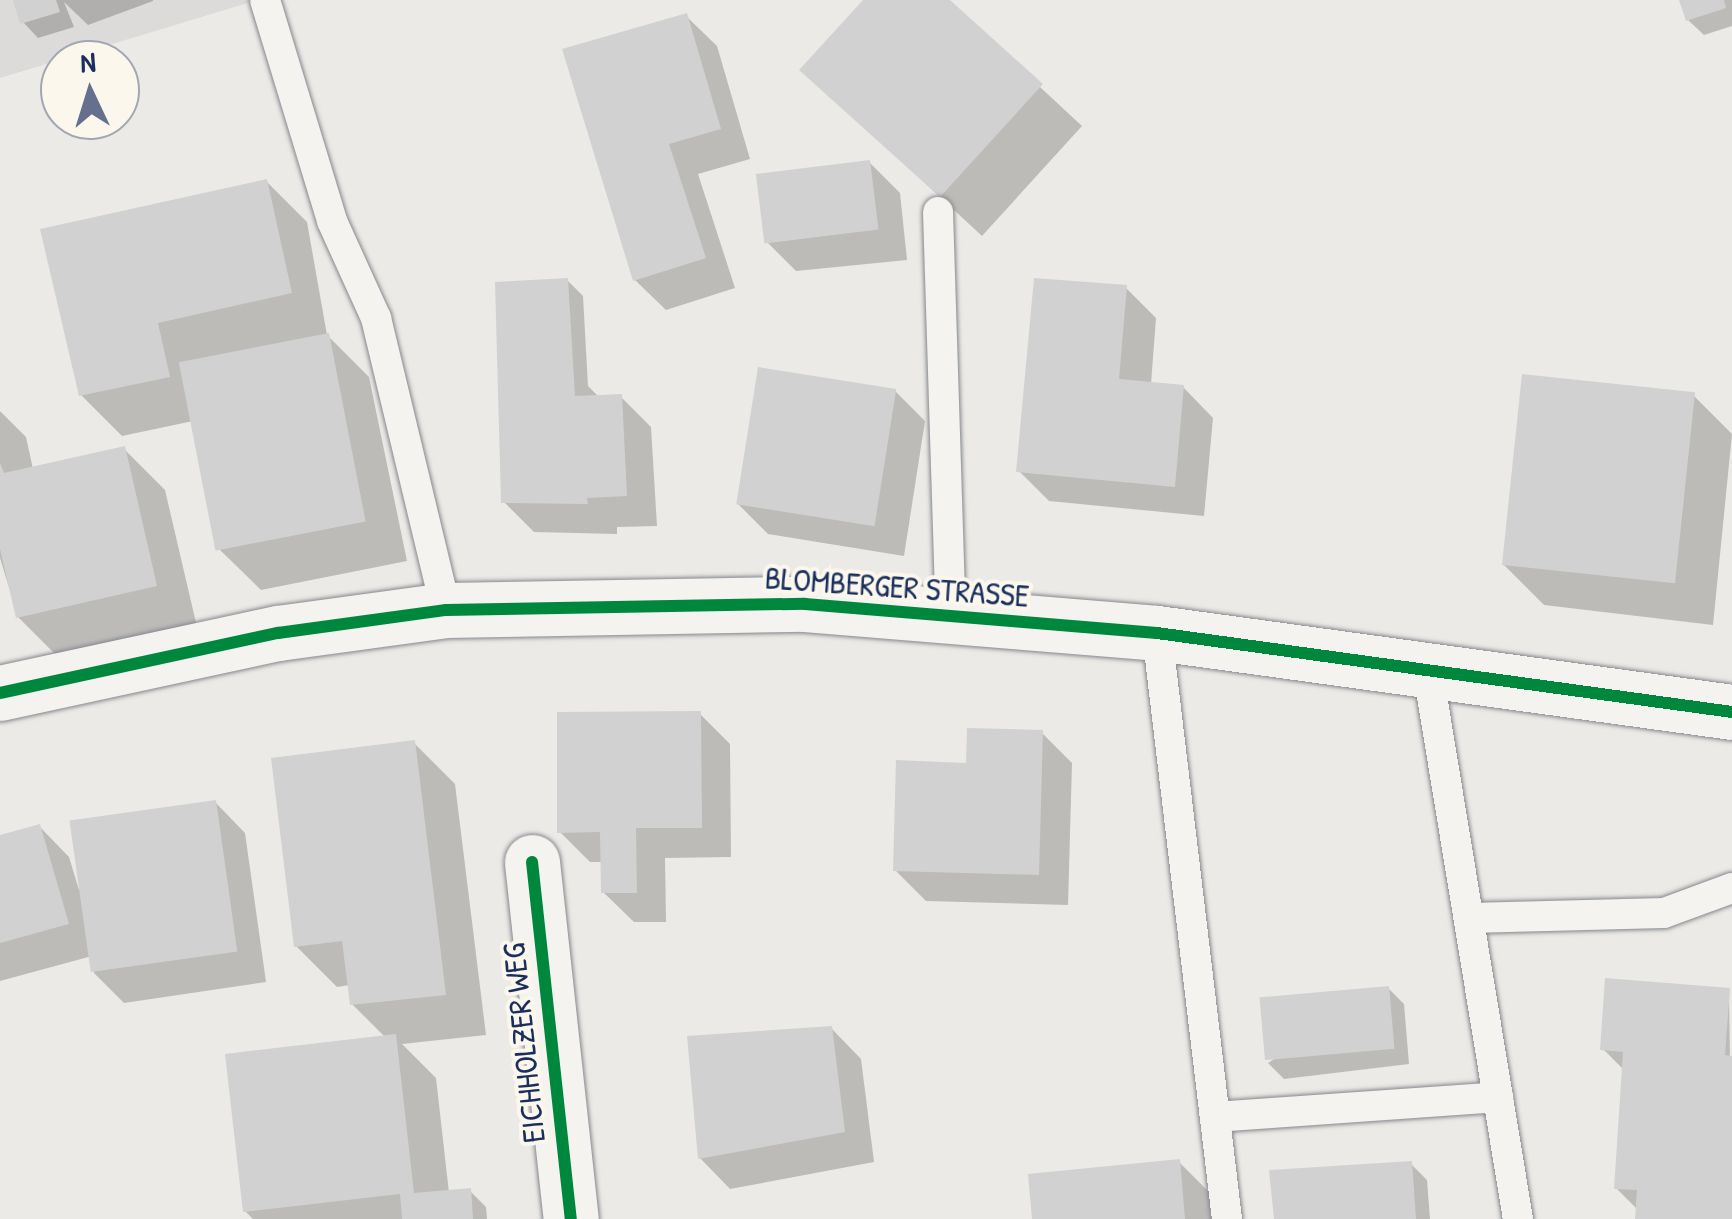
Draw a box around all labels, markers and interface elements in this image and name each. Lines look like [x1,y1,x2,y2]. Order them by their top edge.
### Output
north arrow [40,40,140,140]
text: N [79,43,97,82]
street label: BLOMBERGER STRASSE [764,559,1030,615]
street label: EICHHOLZER WEG [494,941,554,1145]

